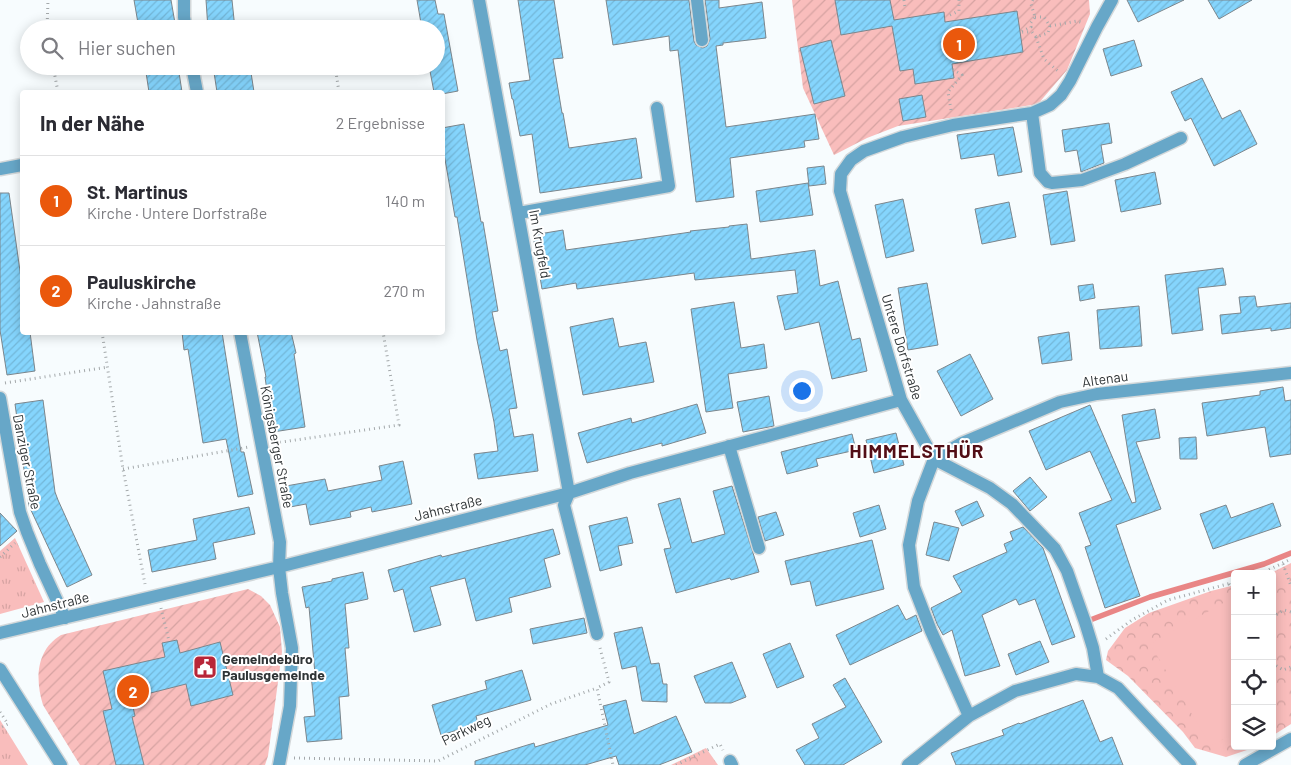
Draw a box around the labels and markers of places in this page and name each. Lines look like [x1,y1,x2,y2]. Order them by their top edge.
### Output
pin: 1 [943,25,975,63]
place label: Gemeindebüro Paulusgemeinde [222,650,325,683]
public building icon: Gemeindebüro Paulusgemeinde [192,654,218,680]
pin: 2 [117,672,149,710]

